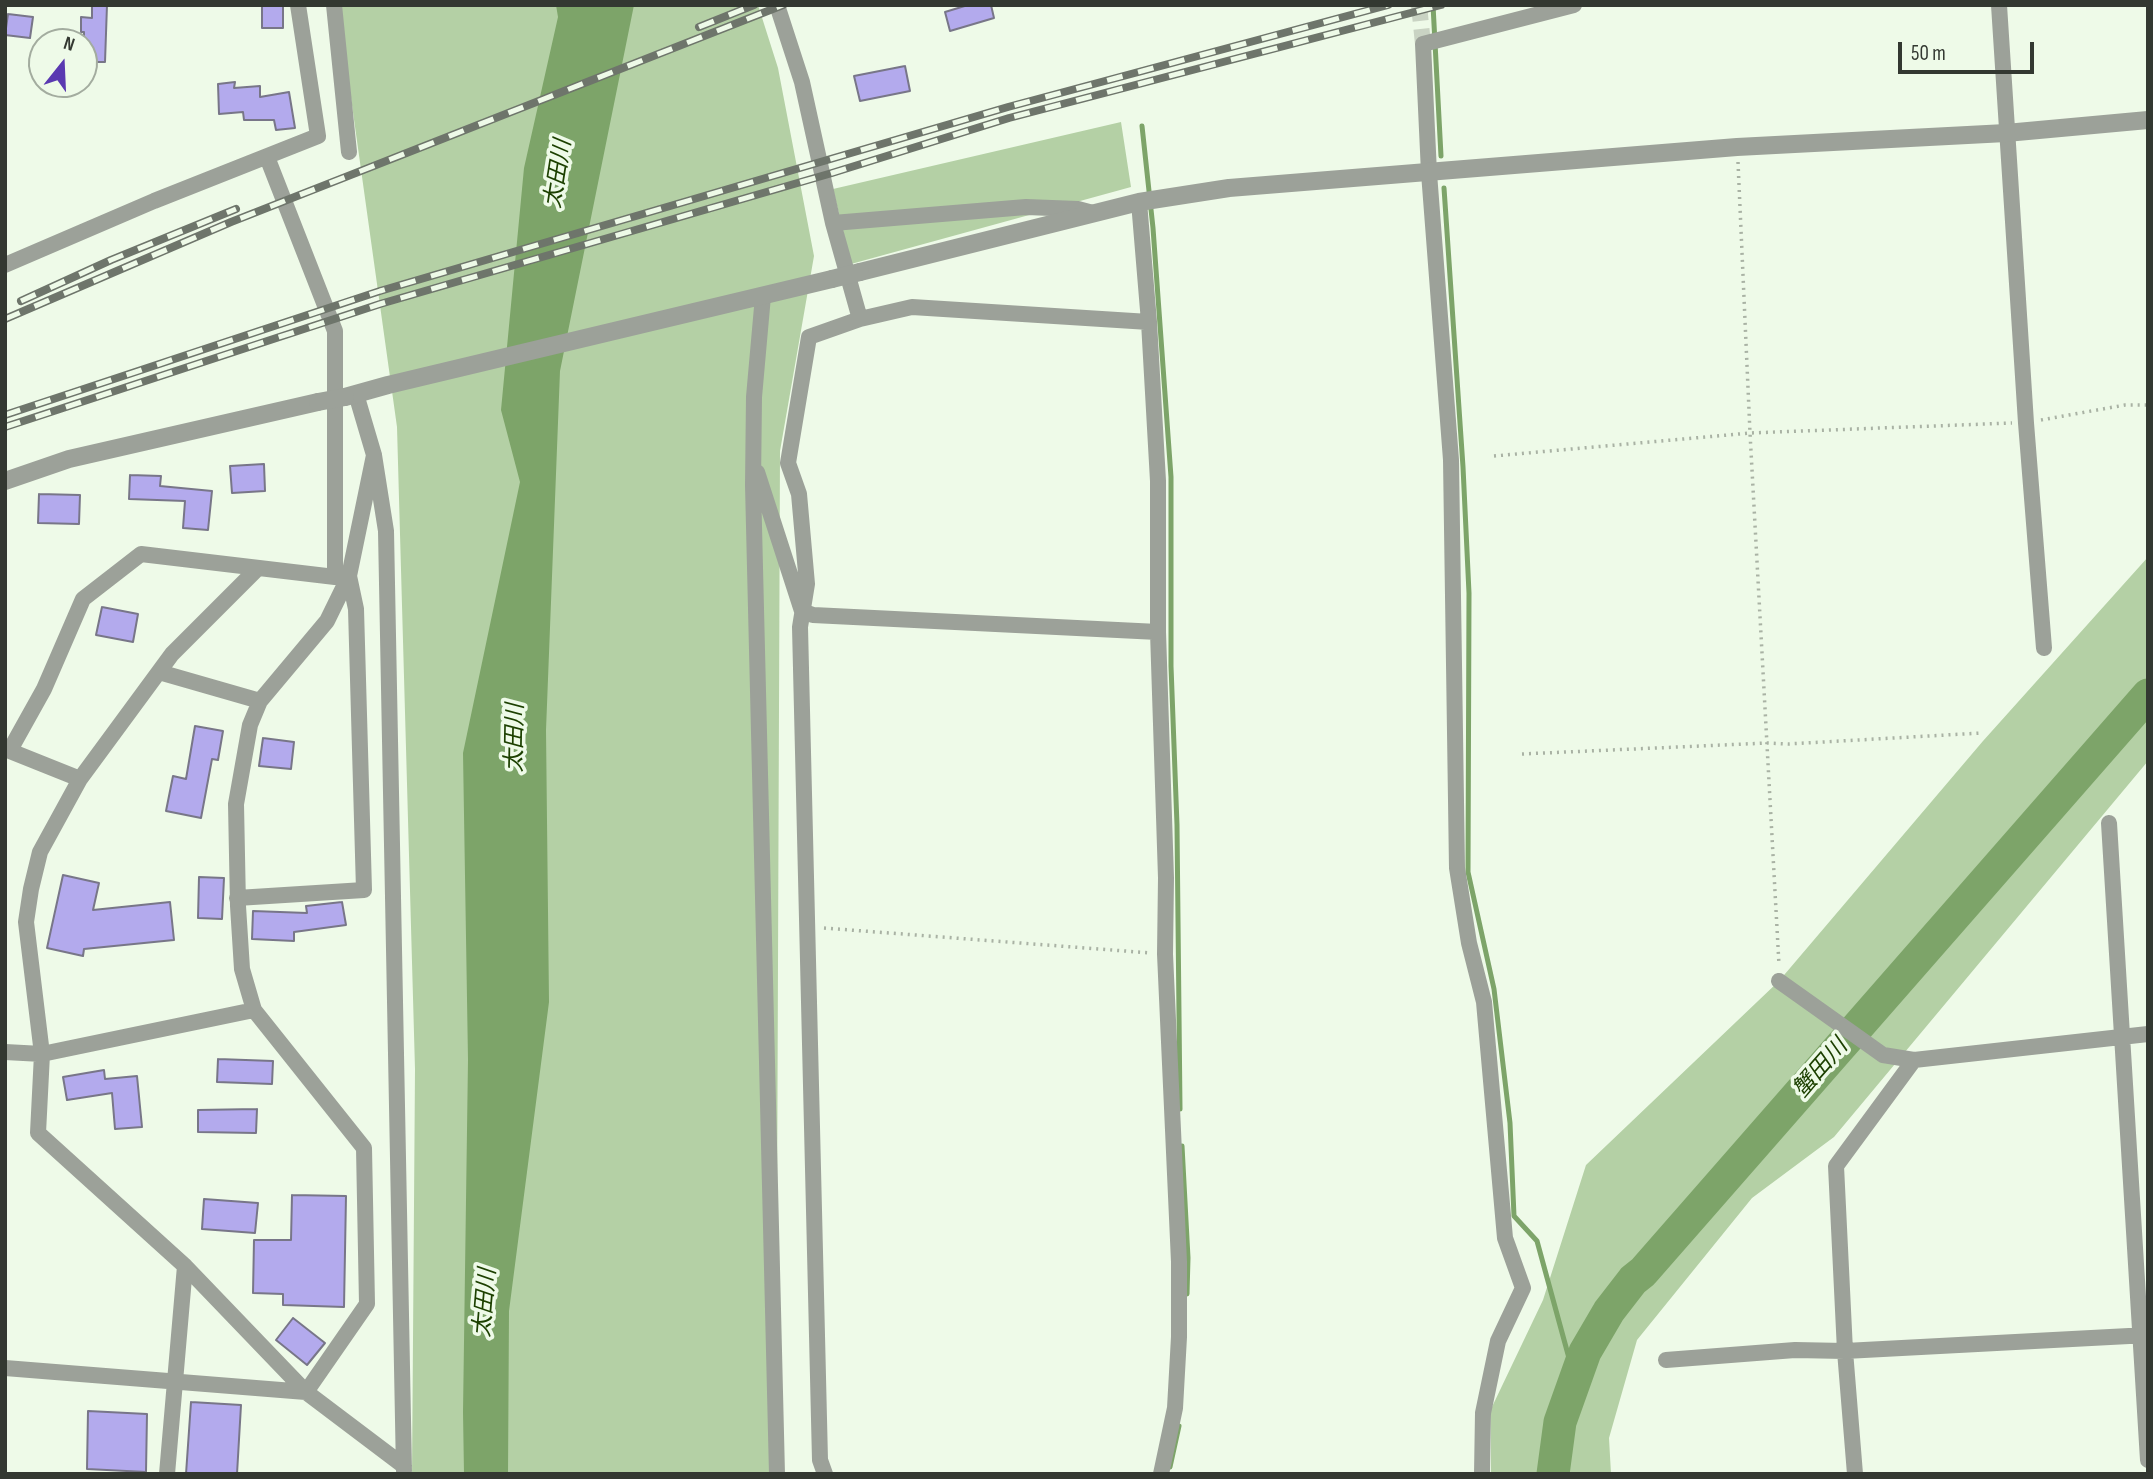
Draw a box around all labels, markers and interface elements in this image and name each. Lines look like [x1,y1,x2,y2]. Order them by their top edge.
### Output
north arrow [28,28,98,98]
scale bar [1901,28,2038,72]
text: N [61,32,77,57]
text: 50 m [1911,41,1946,66]
water label: 太田川 [540,138,578,210]
water label: 太田川 [502,703,530,773]
water label: 蟹田川 [1788,1034,1854,1104]
water label: 太田川 [469,1267,503,1339]

